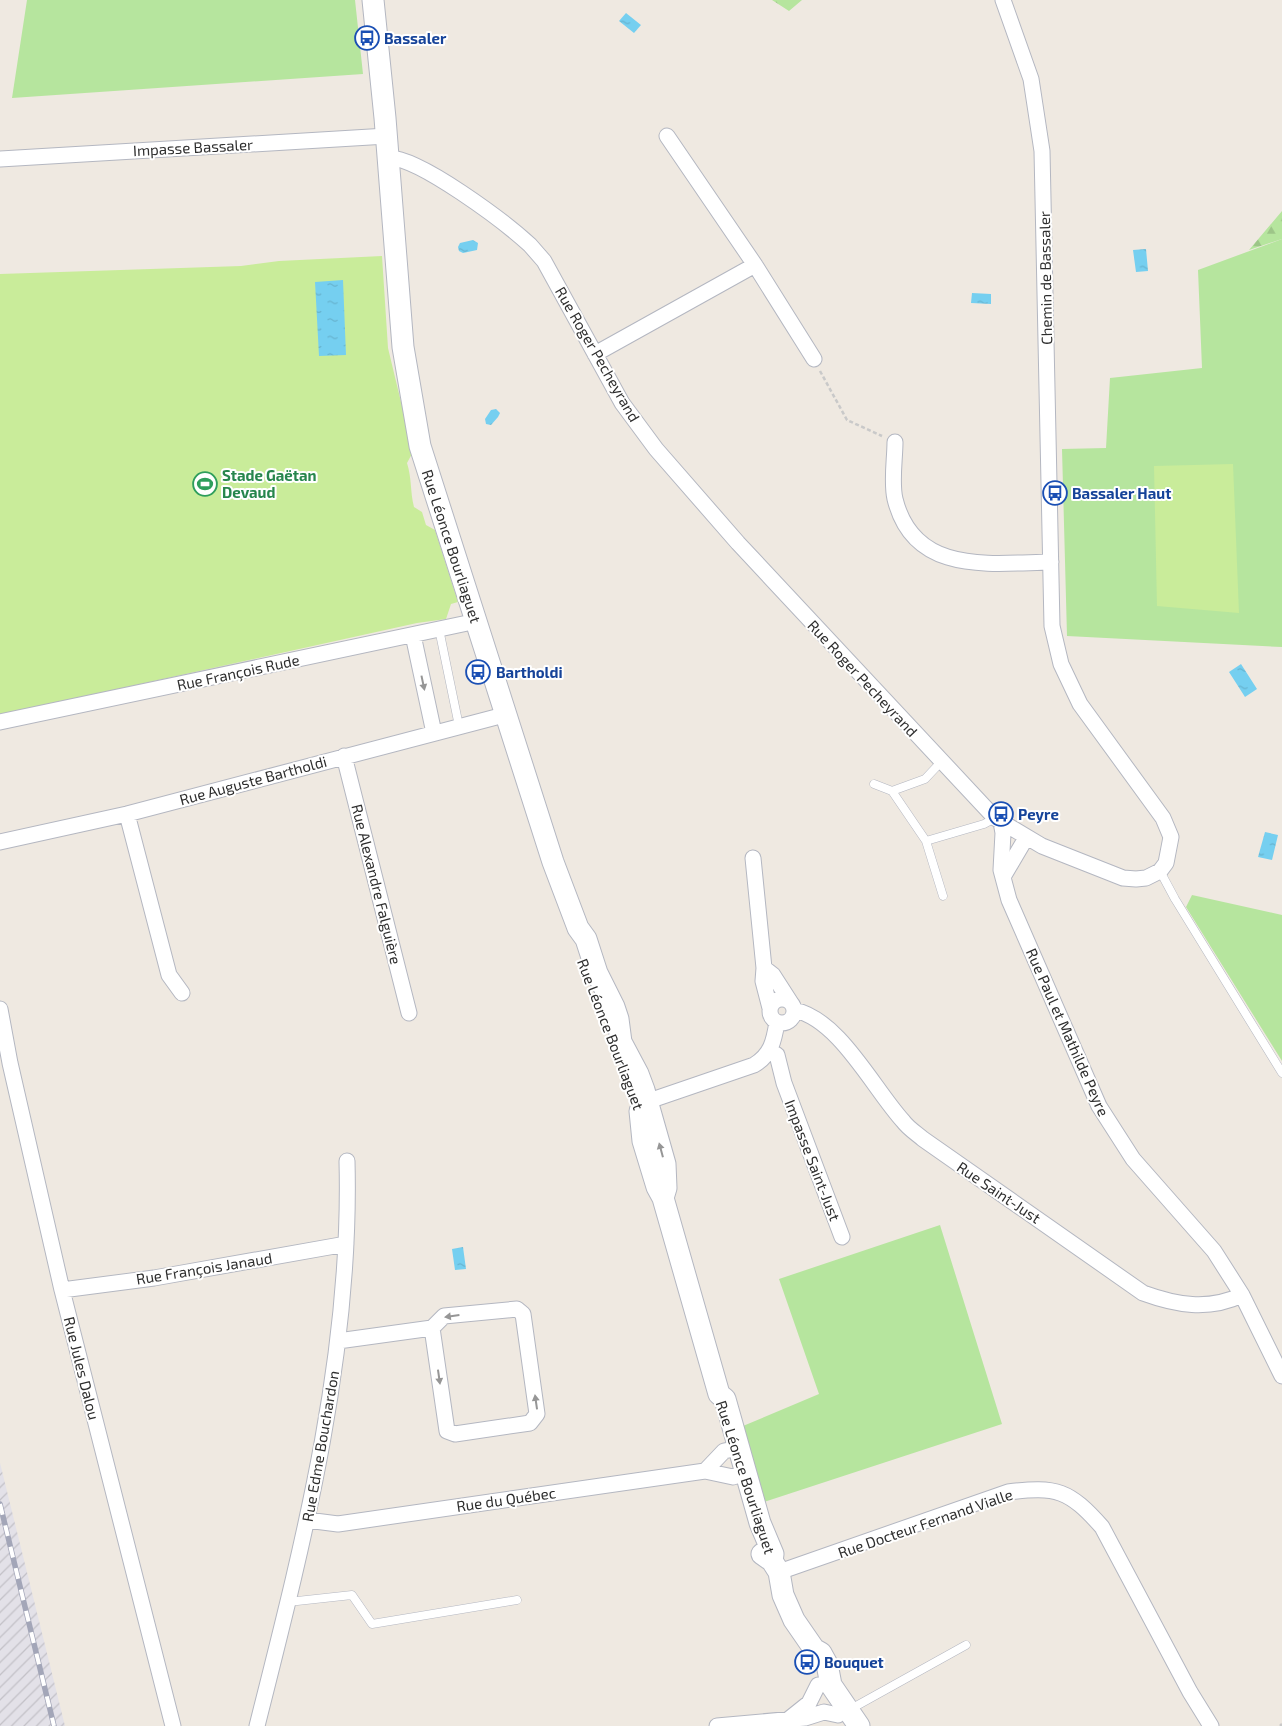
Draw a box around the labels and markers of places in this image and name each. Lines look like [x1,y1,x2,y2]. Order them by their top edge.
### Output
bus stop icon: Bassaler [354,25,380,51]
place label: Bassaler [384,29,447,47]
place label: Stade Gaëtan Devaud [222,466,317,501]
sports icon: Stade Gaëtan Devaud [192,471,218,497]
bus stop icon: Bassaler Haut [1042,480,1068,506]
place label: Bassaler Haut [1072,484,1171,502]
bus stop icon: Bartholdi [465,659,491,685]
place label: Bartholdi [496,663,563,681]
bus stop icon: Peyre [988,801,1014,827]
place label: Peyre [1018,805,1059,824]
bus stop icon: Bouquet [794,1649,820,1675]
place label: Bouquet [824,1653,884,1671]

